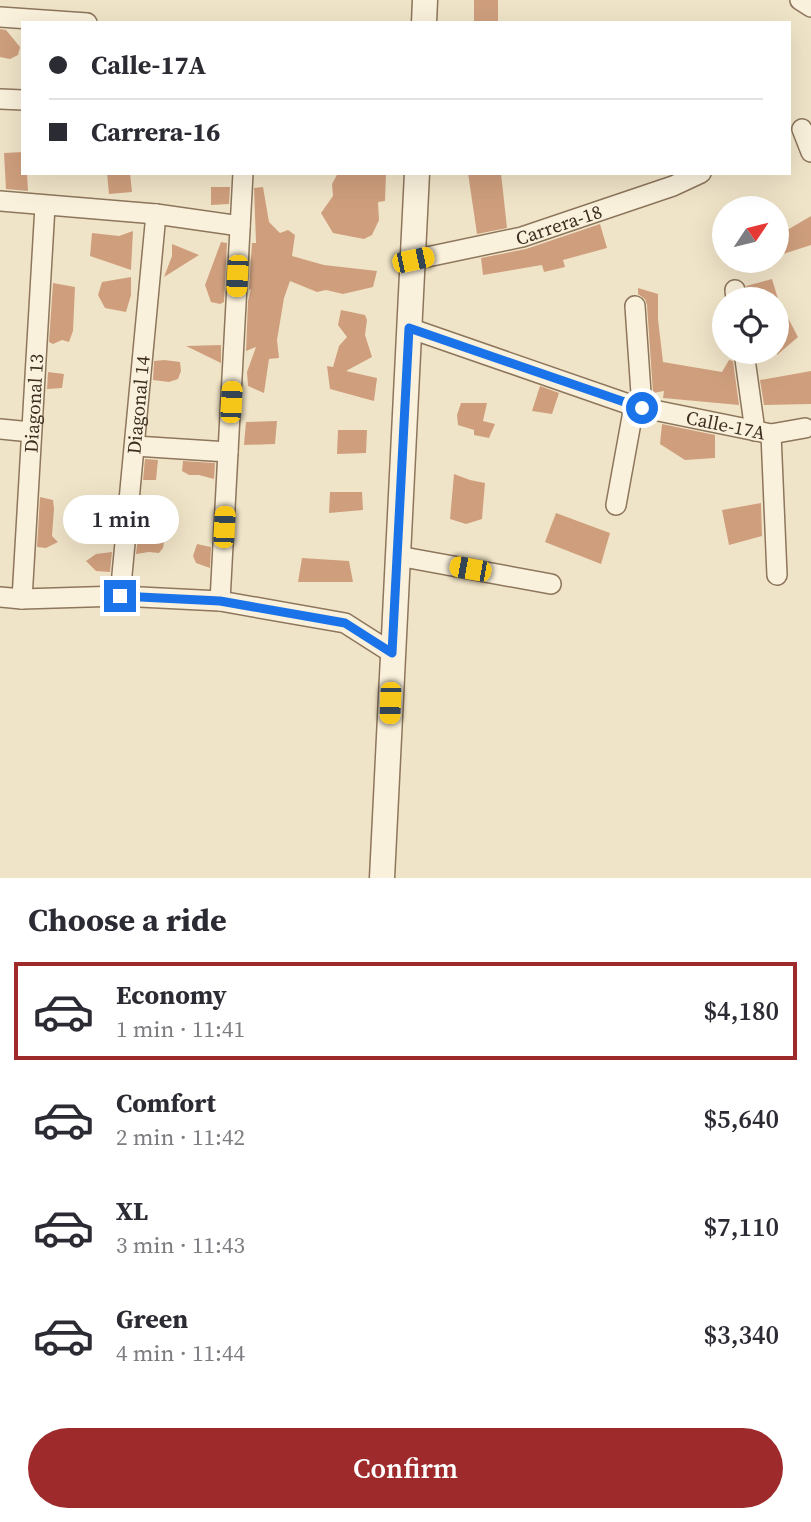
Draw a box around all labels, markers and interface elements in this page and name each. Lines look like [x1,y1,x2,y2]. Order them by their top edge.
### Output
text: Calle-17A [91,47,206,83]
text: Carrera-16 [91,114,220,150]
north arrow [712,196,789,273]
map controls [712,196,789,364]
street label: Carrera-18 [513,198,605,251]
car [391,245,436,275]
car [226,254,249,298]
button: locate [712,287,789,364]
street label: Diagonal 13 [18,353,49,454]
street label: Diagonal 14 [120,354,156,455]
car [220,380,243,424]
route start [626,392,658,424]
street label: Calle-17A [684,404,768,446]
callout: 1 min [62,494,178,544]
text: 1 min [91,503,151,535]
car [213,505,236,549]
car [448,555,493,583]
route end [104,580,136,612]
car [379,682,402,724]
text: Choose a ride [28,898,227,942]
text: Economy [116,977,227,1013]
icon: car [32,980,95,1043]
text: $4,180 [704,993,779,1029]
text: 1 min · 11:41 [116,1013,245,1045]
text: Comfort [116,1085,216,1121]
icon: car [32,1088,95,1151]
text: $5,640 [704,1101,779,1137]
text: 2 min · 11:42 [116,1121,245,1153]
text: XL [116,1193,148,1229]
icon: car [32,1196,95,1259]
text: $7,110 [704,1209,779,1245]
text: 3 min · 11:43 [116,1229,245,1261]
text: Green [116,1301,188,1337]
icon: car [32,1304,95,1367]
text: $3,340 [704,1317,779,1353]
text: 4 min · 11:44 [116,1337,245,1369]
button: Confirm [28,1428,783,1508]

